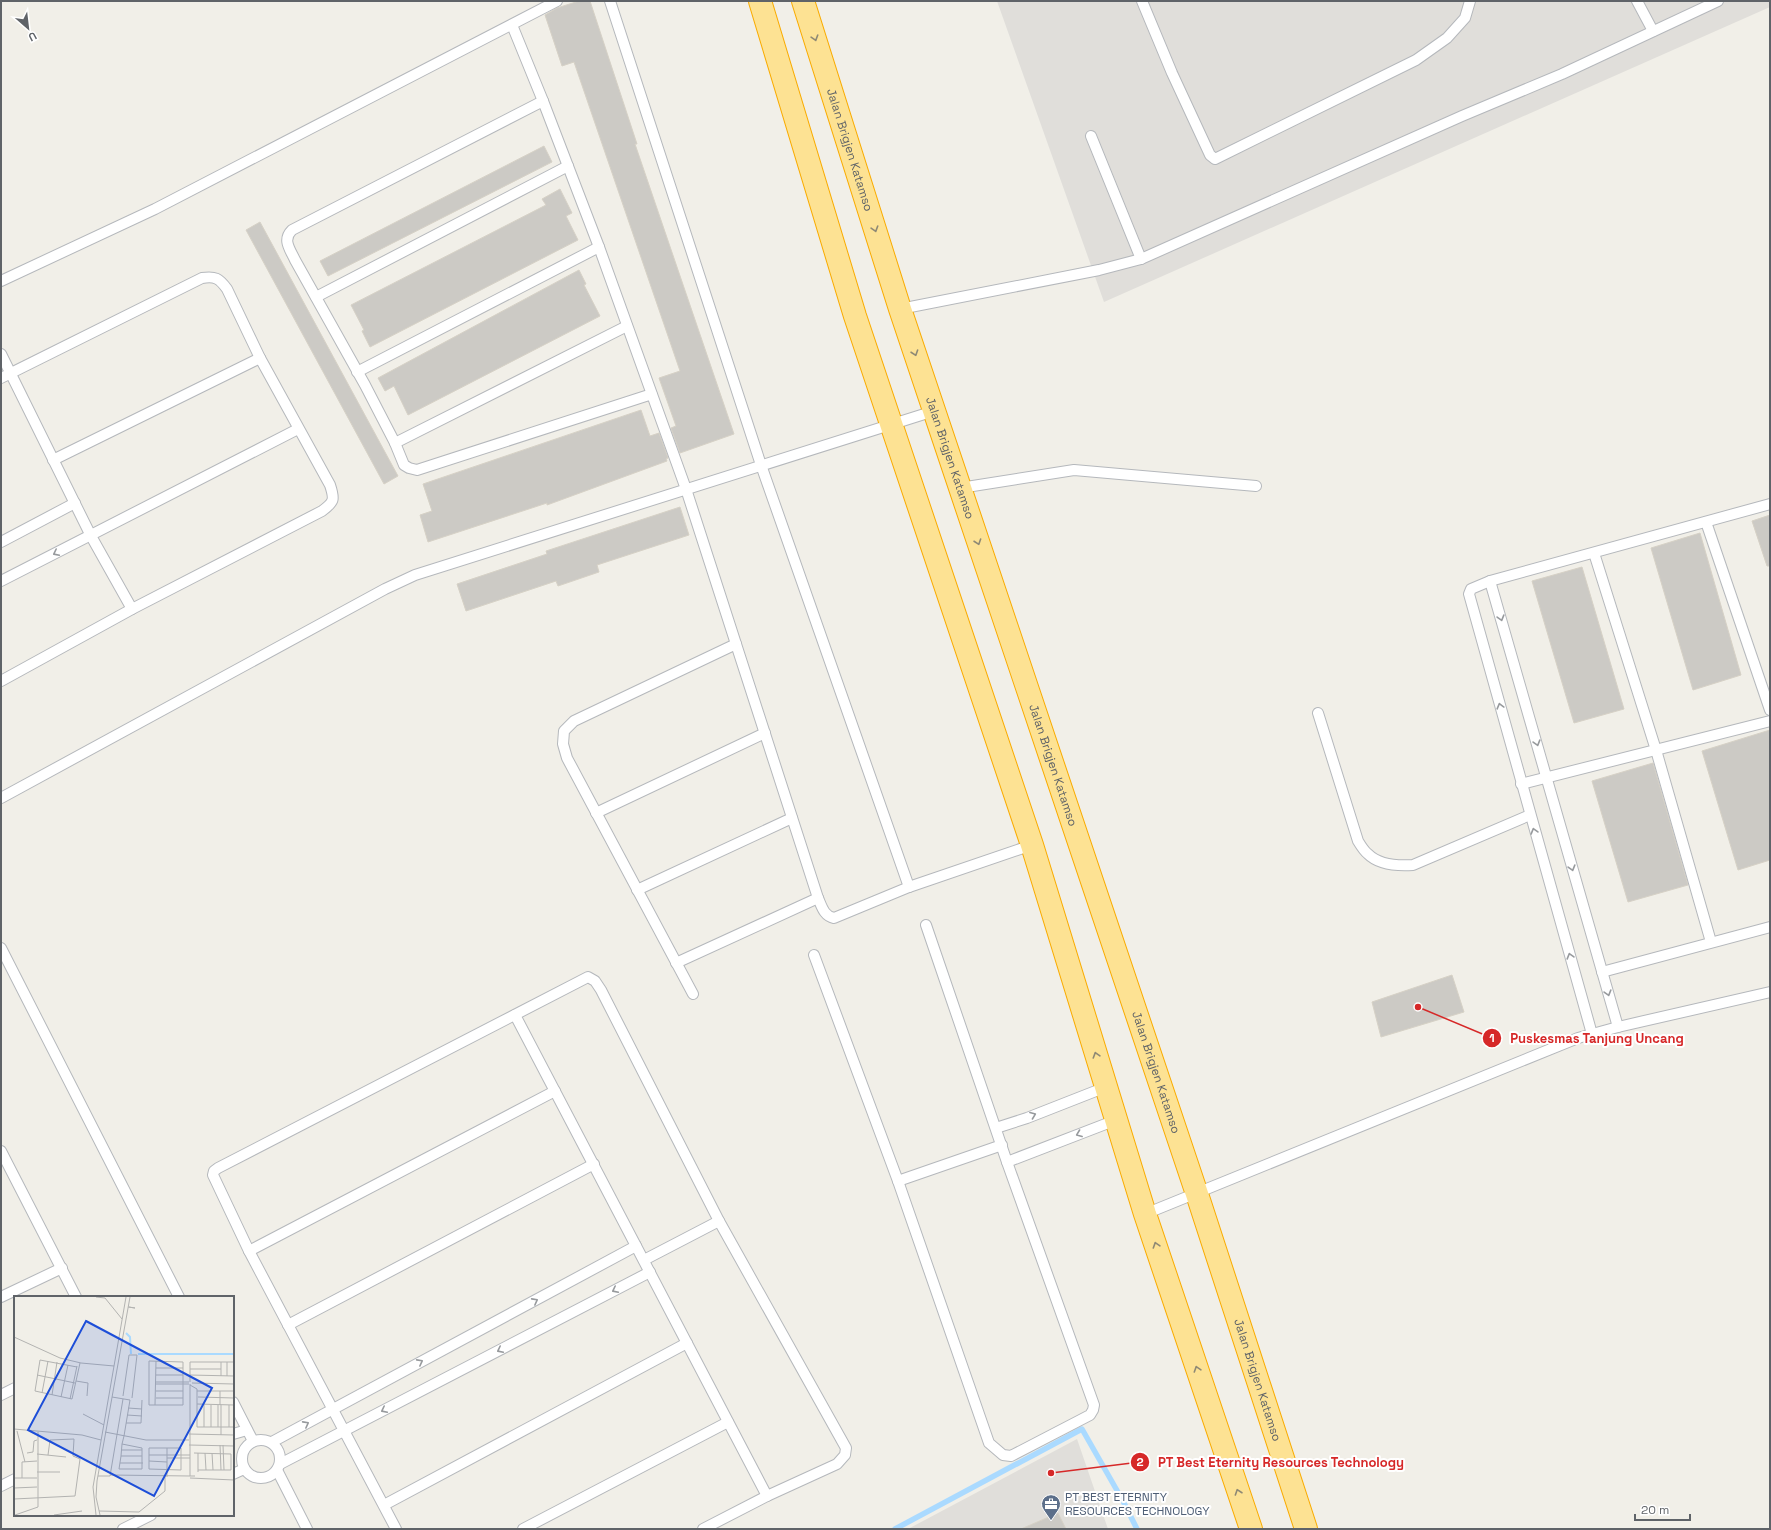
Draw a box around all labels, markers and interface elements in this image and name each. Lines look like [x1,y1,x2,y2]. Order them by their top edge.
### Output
north arrow [8,8,48,48]
text: U [26,29,39,45]
one-way arrow [810,35,819,42]
street label: Jalan Brigjen Katamso [823,86,877,213]
one-way arrow [870,225,879,232]
one-way arrow [910,349,918,356]
street label: Jalan Brigjen Katamso [922,395,978,521]
one-way arrow [974,539,982,546]
one-way arrow [53,548,60,556]
one-way arrow [1496,615,1505,622]
street label: Jalan Brigjen Katamso [1025,702,1081,828]
one-way arrow [1496,703,1505,710]
one-way arrow [1532,740,1541,747]
one-way arrow [1530,828,1539,835]
one-way arrow [1568,865,1576,872]
one-way arrow [1566,953,1574,960]
one-way arrow [1603,990,1612,997]
street label: Jalan Brigjen Katamso [1128,1009,1184,1136]
callout: Puskesmas Tanjung Uncang [1482,1026,1692,1051]
text: 1 [1489,1030,1495,1046]
text: Puskesmas Tanjung Uncang [1510,1030,1684,1047]
one-way arrow [1092,1051,1101,1058]
one-way arrow [1029,1112,1036,1120]
one-way arrow [1076,1129,1083,1137]
one-way arrow [1152,1242,1161,1249]
one-way arrow [612,1285,619,1293]
inset map [14,1296,234,1516]
one-way arrow [531,1298,538,1306]
street label: Jalan Brigjen Katamso [1230,1317,1285,1443]
one-way arrow [497,1345,504,1353]
one-way arrow [416,1360,424,1367]
one-way arrow [1193,1365,1202,1372]
one-way arrow [381,1405,389,1413]
one-way arrow [302,1421,309,1429]
callout: PT Best Eternity Resources Technology [1130,1450,1413,1475]
text: 2 [1136,1454,1144,1470]
text: PT Best Eternity Resources Technology [1158,1454,1404,1471]
place label: PT BEST ETERNITY RESOURCES TECHNOLOGY [1065,1489,1210,1519]
one-way arrow [1235,1489,1243,1496]
office icon: PT BEST ETERNITY RESOURCES TECHNOLOGY [1040,1493,1062,1521]
scale bar [1635,1496,1690,1522]
text: 20 m [1641,1502,1669,1518]

